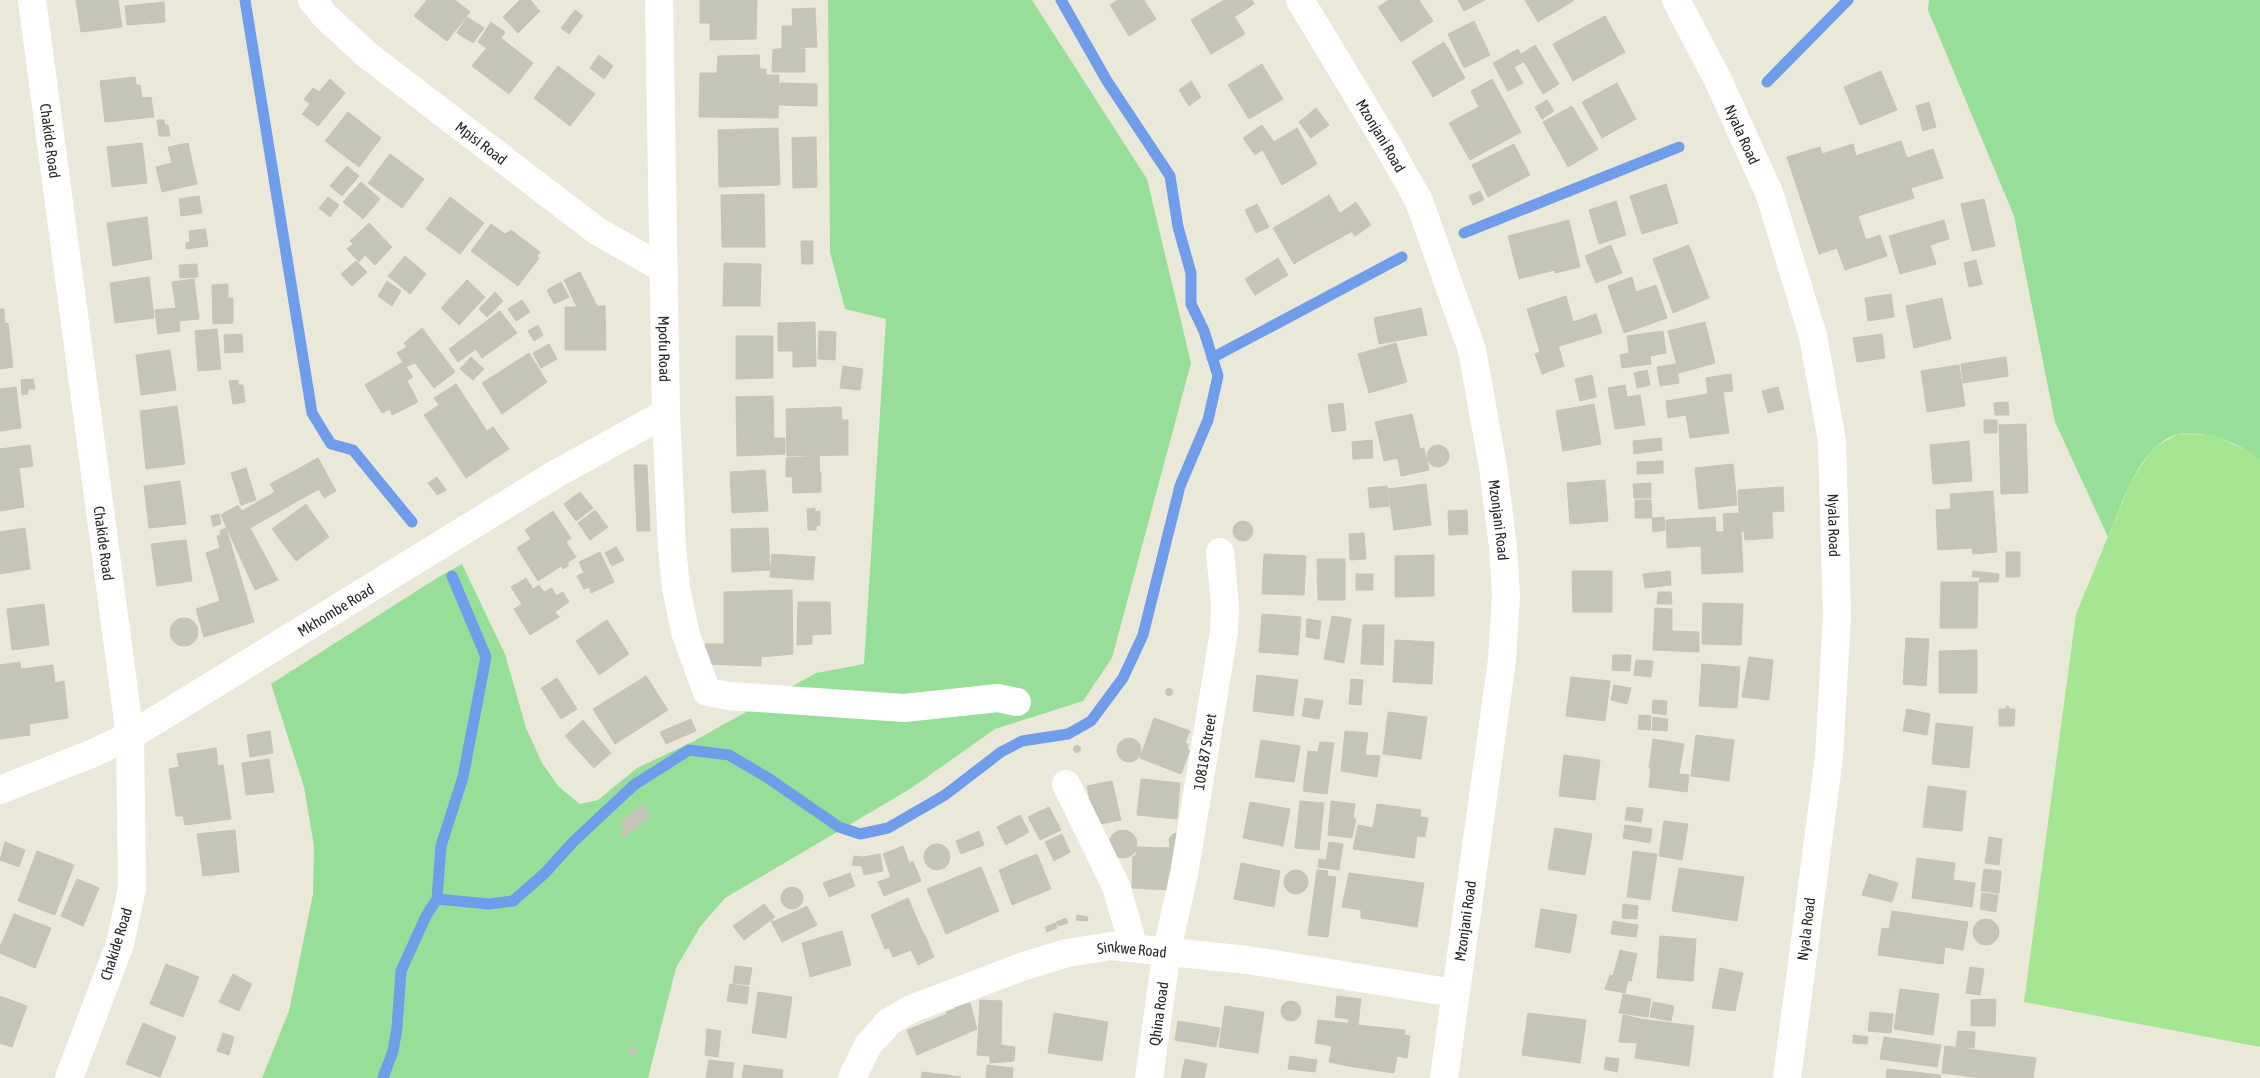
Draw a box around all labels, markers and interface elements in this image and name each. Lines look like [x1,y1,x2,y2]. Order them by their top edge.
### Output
street label: Mzonjani Road [1353,96,1409,175]
street label: Chakide Road [37,102,64,179]
street label: Nyala Road [1722,102,1763,167]
street label: Mpisi Road [452,117,511,168]
street label: Mpofu Road [656,316,674,382]
street label: Mzonjani Road [1486,478,1512,561]
street label: Nyala Road [1825,493,1844,557]
street label: Chakide Road [91,505,118,582]
street label: Mkhombe Road [294,580,377,639]
street label: 108187 Street [1190,712,1219,791]
street label: Mzonjani Road [1451,879,1479,963]
street label: Nyala Road [1794,896,1818,962]
street label: Chakide Road [97,906,135,982]
street label: Sinkwe Road [1096,937,1168,960]
street label: Qhina Road [1145,981,1171,1047]

